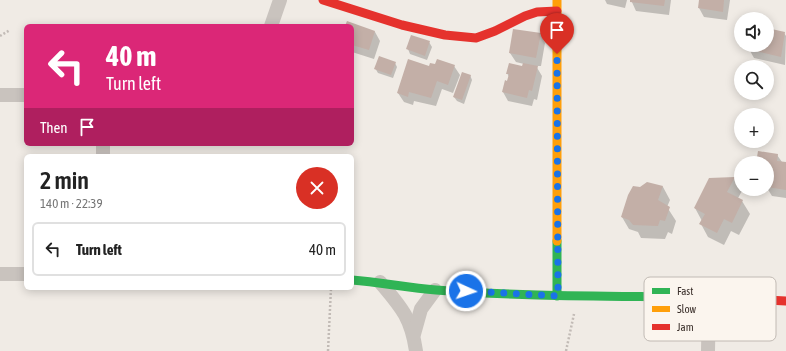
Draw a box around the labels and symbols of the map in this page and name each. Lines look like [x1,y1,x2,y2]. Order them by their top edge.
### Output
pin [540,13,574,54]
position arrow [445,270,487,312]
legend [644,277,776,341]
text: Fast [677,285,693,297]
text: Slow [677,303,696,315]
text: Jam [677,321,694,333]

